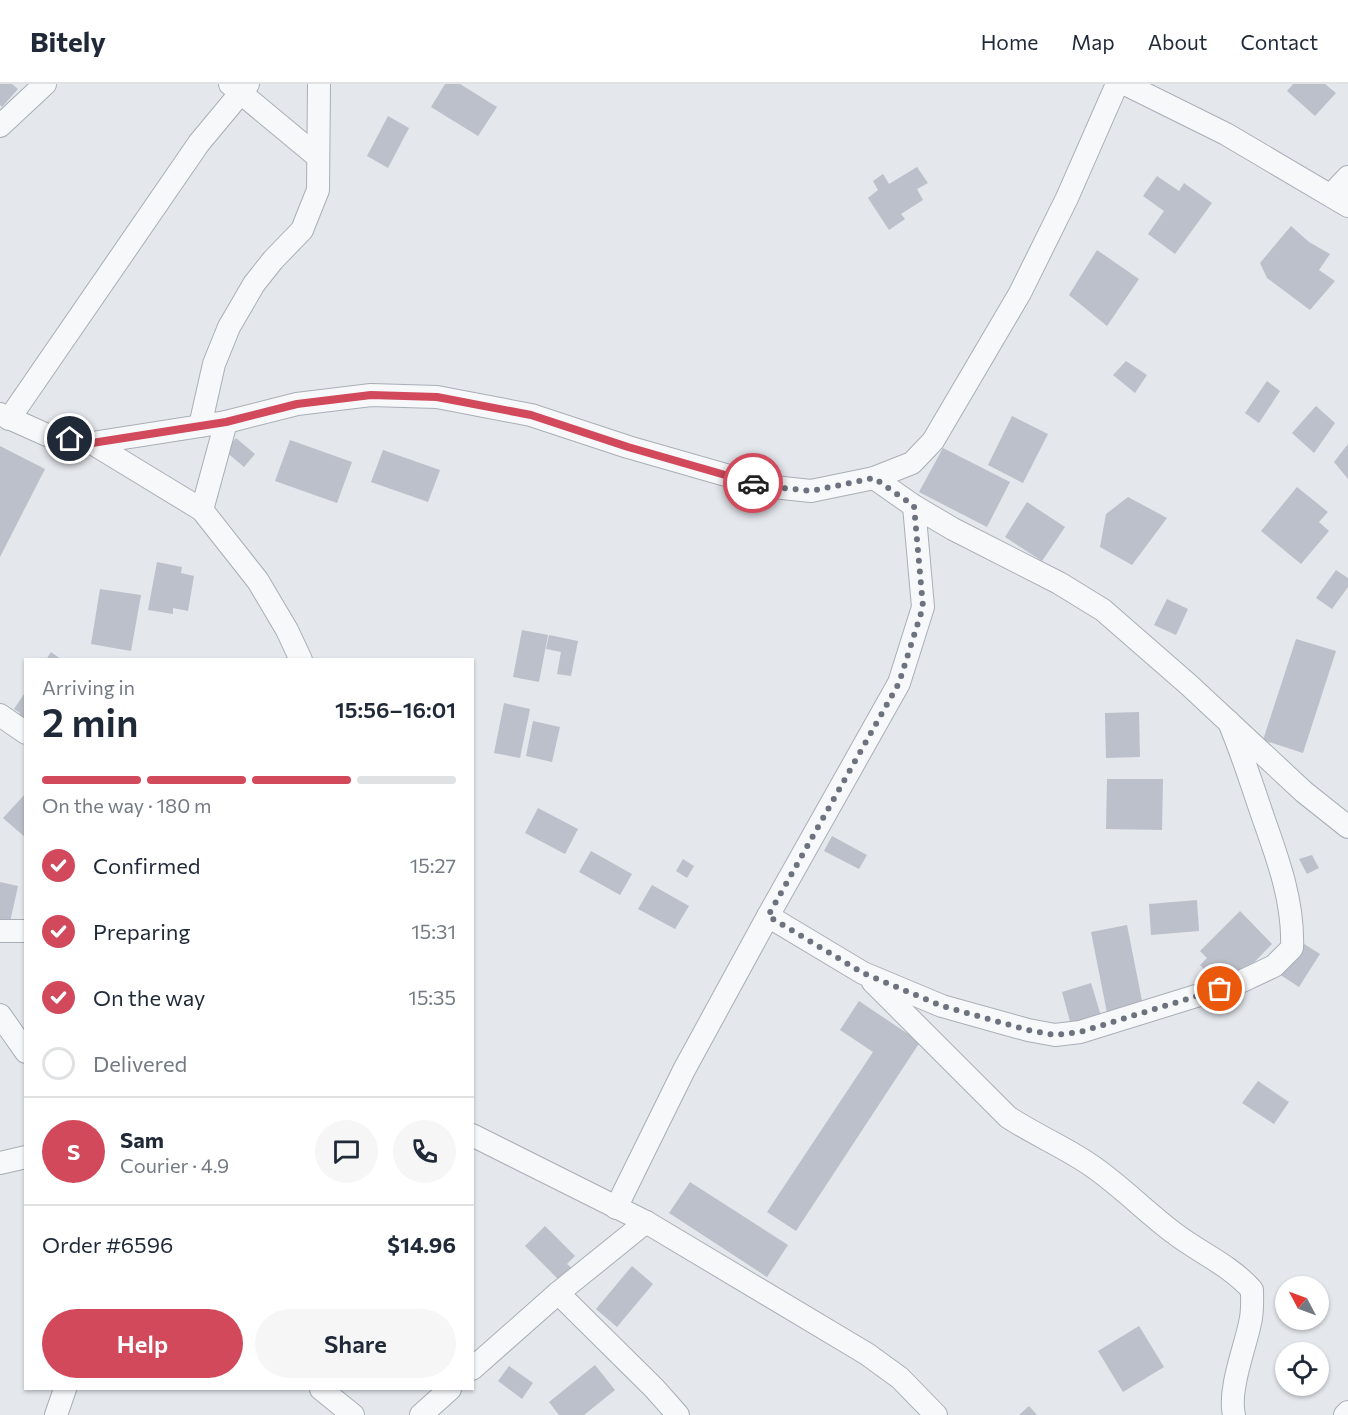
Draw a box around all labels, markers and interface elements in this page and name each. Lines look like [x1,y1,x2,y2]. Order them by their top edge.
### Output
text: Bitely [30,24,106,58]
text: Home [981,29,1038,54]
text: Map [1071,29,1115,54]
text: About [1148,29,1207,54]
text: Contact [1240,29,1318,54]
pin [44,413,95,464]
icon: home [53,422,86,455]
courier [723,453,783,513]
icon: car [737,467,770,500]
text: Arriving in [42,675,135,699]
text: 15:56–16:01 [335,696,456,723]
text: 2 min [42,697,139,745]
text: On the way · 180 m [42,793,211,817]
icon: check [42,849,75,882]
text: Confirmed [93,852,200,879]
text: 15:27 [410,853,456,877]
icon: check [42,915,75,948]
text: Preparing [93,918,190,945]
text: 15:31 [411,919,456,943]
pin [1194,963,1245,1014]
icon: bag [1203,972,1236,1005]
icon: check [42,981,75,1014]
text: On the way [93,984,205,1011]
text: 15:35 [408,985,456,1009]
text: Delivered [93,1050,187,1077]
button: chat [315,1120,378,1183]
button: phone [393,1120,456,1183]
text: Sam [120,1126,164,1153]
text: S [67,1138,80,1165]
text: Courier · 4.9 [120,1153,229,1177]
text: Order #6596 [42,1231,173,1258]
text: $14.96 [387,1231,456,1258]
north arrow [1275,1276,1329,1330]
map controls [1275,1276,1329,1396]
button: Help [42,1309,243,1378]
button: Share [255,1309,456,1378]
button: locate [1275,1342,1329,1396]

